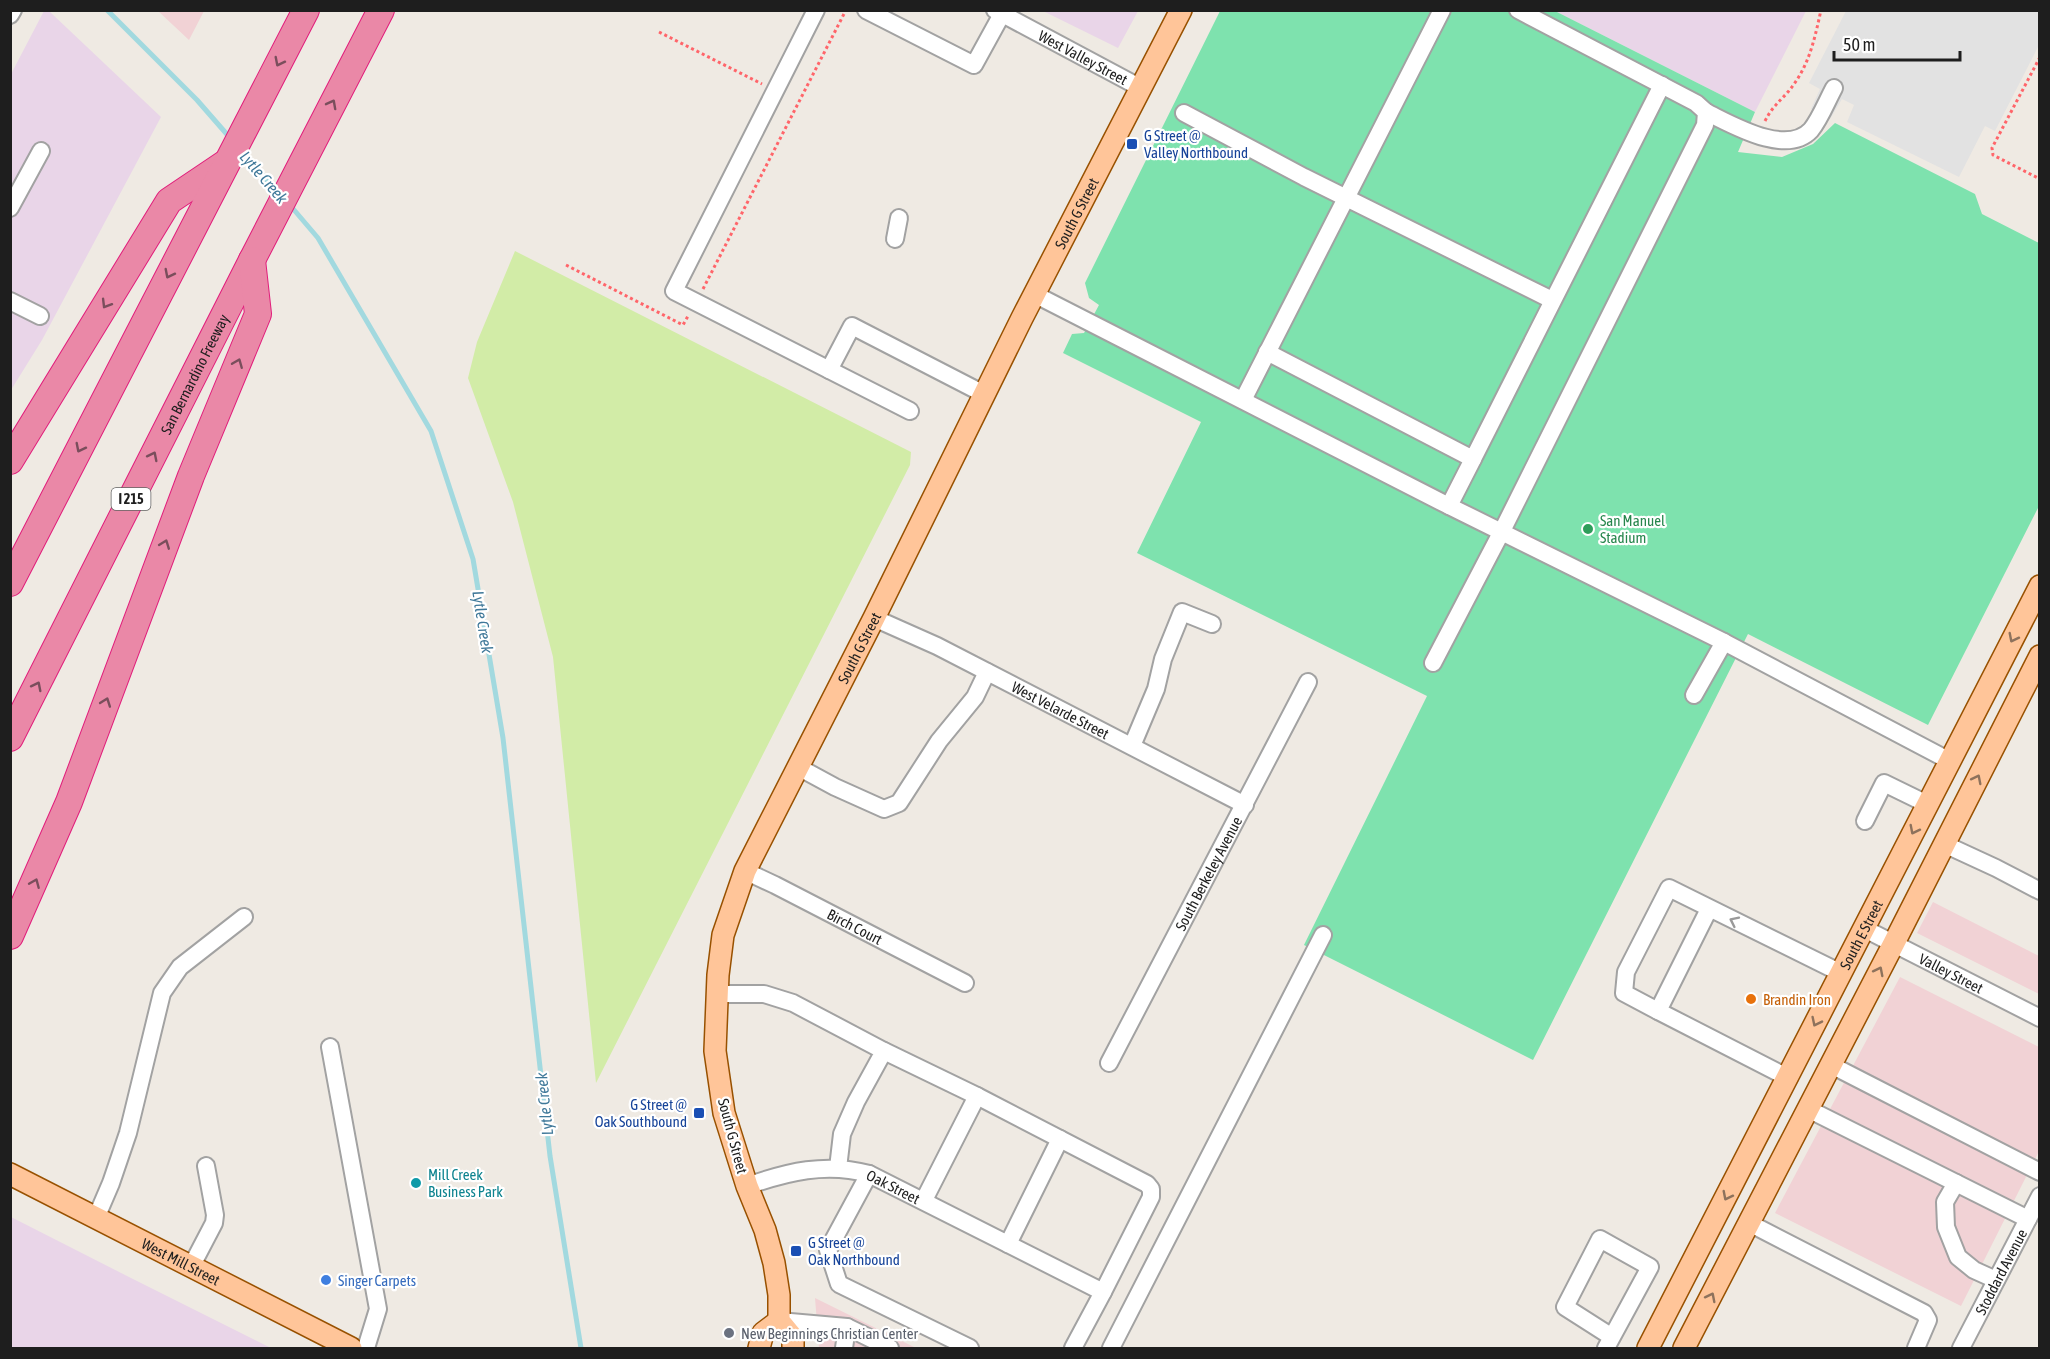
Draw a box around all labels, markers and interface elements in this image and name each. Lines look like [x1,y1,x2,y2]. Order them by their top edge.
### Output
scale bar [1834,24,1960,62]
street label: West Valley Street [1036,26,1131,88]
text: 50 m [1843,34,1875,55]
one-way arrow [274,56,286,67]
one-way arrow [325,100,336,110]
place label: G Street @ Valley Northbound [1144,127,1248,161]
marker: G Street @ Valley Northbound [1125,137,1139,151]
water label: Lytle Creek [236,147,292,208]
street label: South G Street [1051,175,1101,251]
one-way arrow [164,268,176,279]
one-way arrow [101,298,113,308]
street label: San Bernardino Freeway [157,311,232,437]
one-way arrow [231,358,243,369]
one-way arrow [75,442,87,453]
one-way arrow [146,451,157,462]
road number: I 215 [112,488,150,510]
place label: San Manuel Stadium [1600,512,1665,546]
marker: San Manuel Stadium [1581,522,1595,536]
one-way arrow [158,539,171,550]
water label: Lytle Creek [468,589,497,656]
street label: South G Street [834,610,884,686]
one-way arrow [2009,631,2020,642]
street label: West Velarde Street [1009,678,1112,742]
one-way arrow [30,682,41,693]
one-way arrow [99,697,112,708]
one-way arrow [1970,774,1981,785]
street label: South Berkeley Avenue [1171,813,1245,933]
one-way arrow [1910,823,1921,834]
one-way arrow [28,879,40,890]
street label: South E Street [1836,897,1886,972]
street label: Birch Court [825,905,885,947]
one-way arrow [1730,917,1741,929]
street label: Valley Street [1916,950,1986,996]
one-way arrow [1872,967,1883,978]
place label: Brandin Iron [1763,991,1831,1008]
marker: Brandin Iron [1744,992,1758,1006]
one-way arrow [1812,1016,1823,1027]
water label: Lytle Creek [532,1071,557,1136]
place label: G Street @ Oak Southbound [595,1096,687,1130]
street label: South G Street [715,1097,751,1175]
marker: G Street @ Oak Southbound [692,1106,706,1120]
place label: Mill Creek Business Park [428,1166,503,1200]
street label: Oak Street [864,1166,923,1207]
marker: Mill Creek Business Park [409,1176,423,1190]
one-way arrow [1723,1190,1735,1201]
street label: Stoddard Avenue [1971,1226,2030,1317]
street label: West Mill Street [139,1234,223,1288]
place label: G Street @ Oak Northbound [808,1234,900,1268]
marker: G Street @ Oak Northbound [789,1244,803,1258]
place label: Singer Carpets [338,1272,416,1289]
marker: Singer Carpets [319,1273,333,1287]
one-way arrow [1704,1292,1715,1303]
place label: New Beginnings Christian Center [741,1325,919,1342]
marker: New Beginnings Christian Center [722,1326,736,1340]

